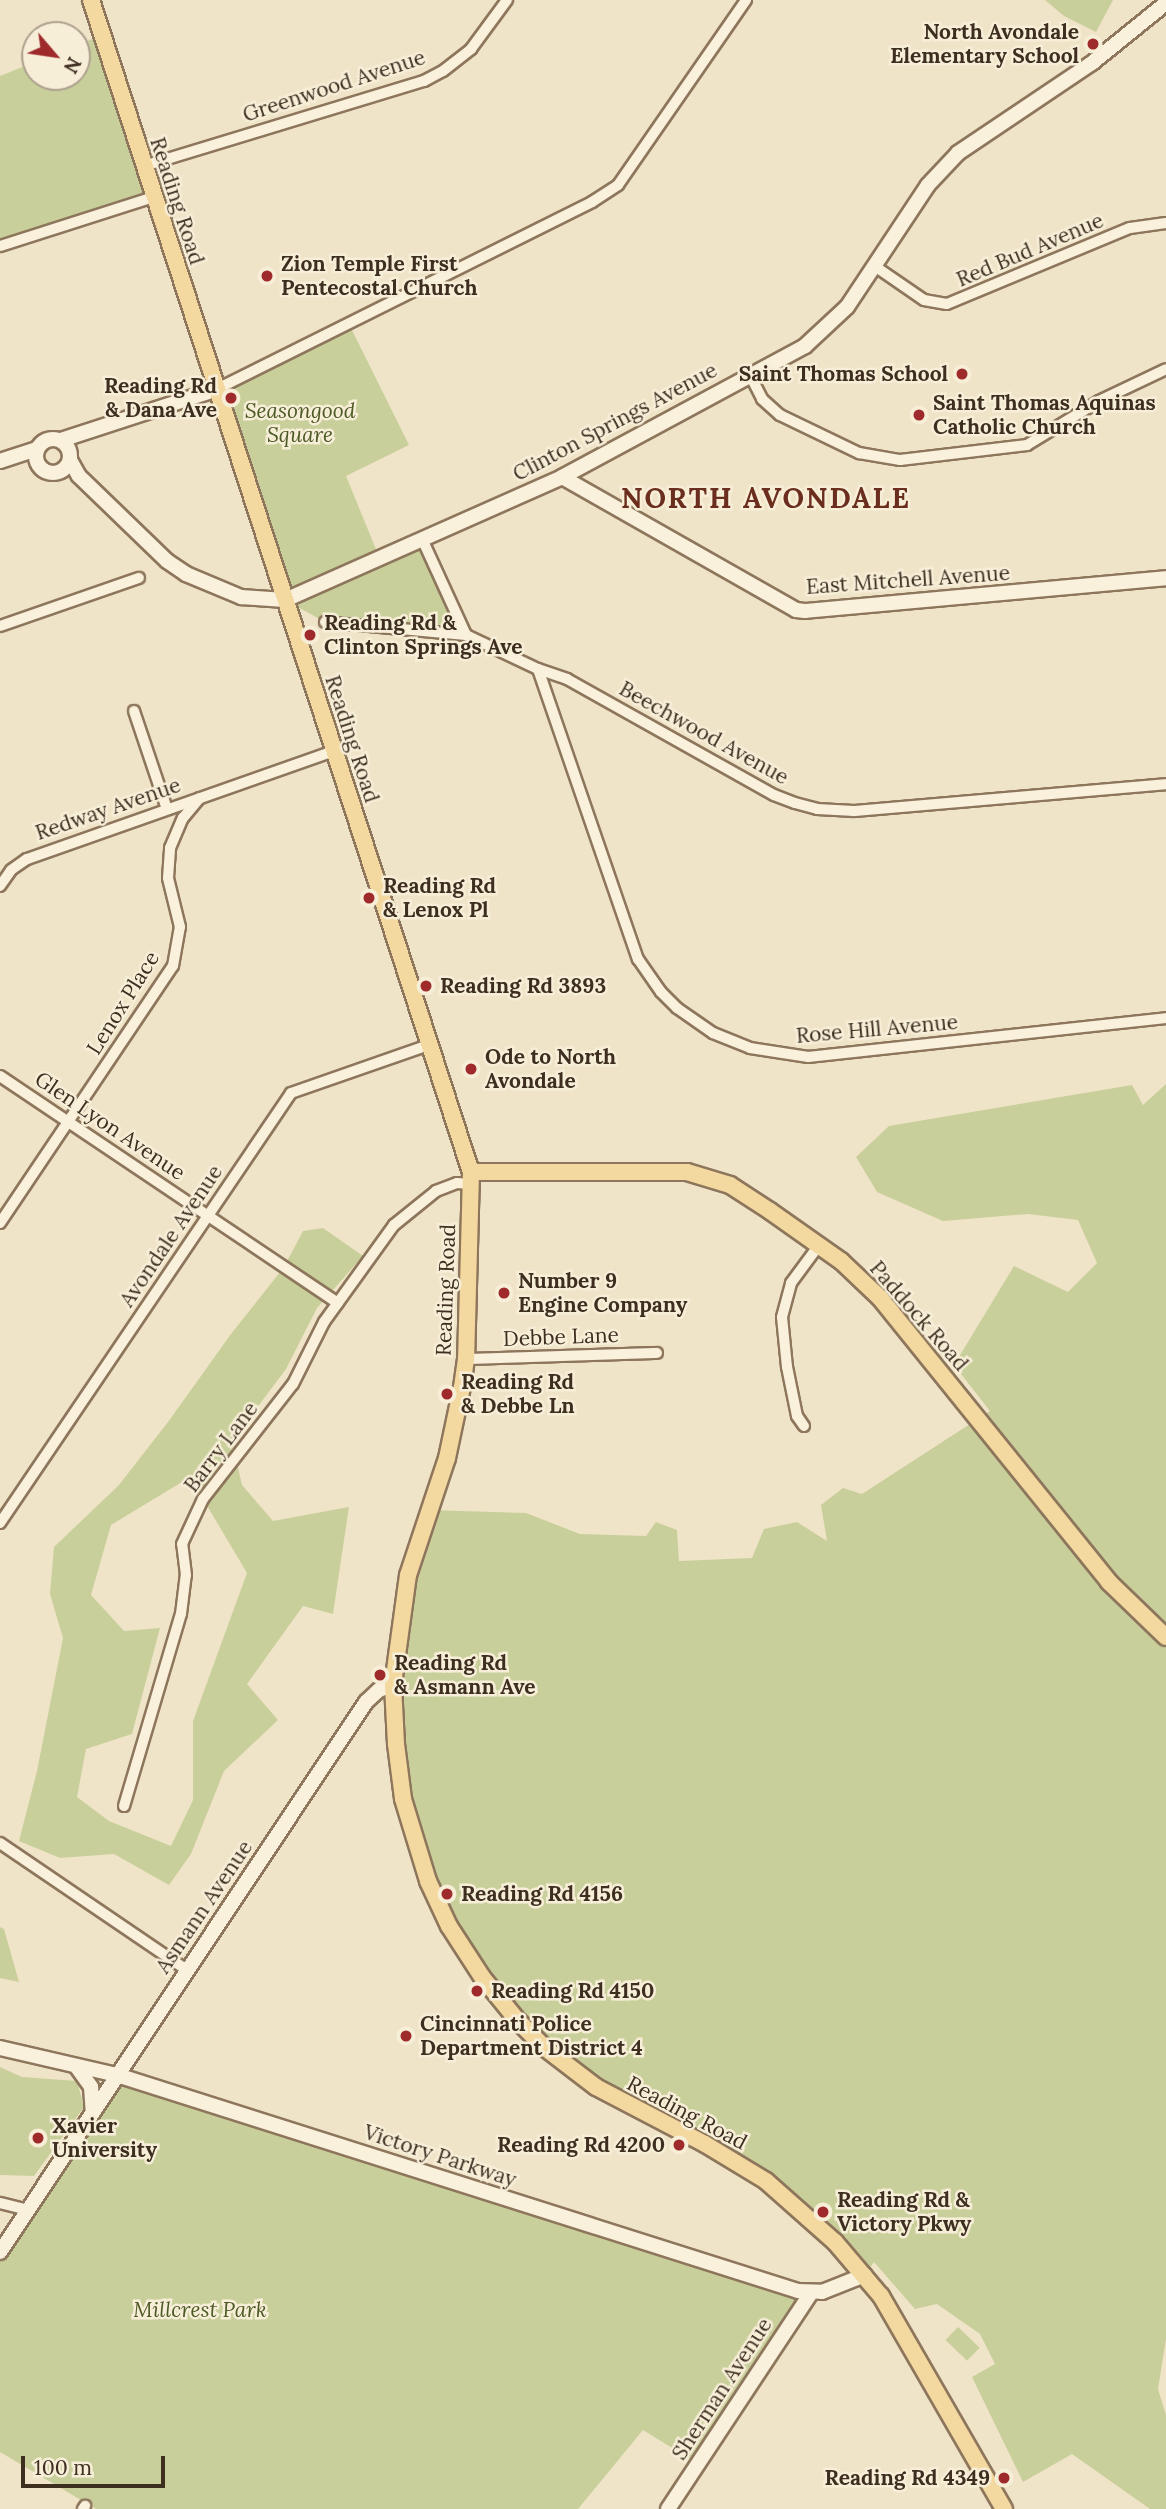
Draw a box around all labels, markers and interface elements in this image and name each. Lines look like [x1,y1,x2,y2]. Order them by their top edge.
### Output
place label: North Avondale Elementary School [890,19,1079,69]
north arrow [21,21,91,91]
marker: North Avondale Elementary School [1085,36,1101,52]
street label: Greenwood Avenue [240,45,428,127]
text: N [59,53,87,77]
street label: Reading Road [145,134,209,268]
street label: Red Bud Avenue [953,208,1107,292]
place label: Zion Temple First Pentecostal Church [281,251,477,301]
marker: Zion Temple First Pentecostal Church [259,268,275,284]
street label: Clinton Springs Avenue [509,357,721,487]
place label: Saint Thomas School [739,361,948,387]
marker: Saint Thomas School [954,366,970,382]
place label: Reading Rd & Dana Ave [104,373,217,423]
marker: Reading Rd & Dana Ave [223,390,239,406]
place label: Saint Thomas Aquinas Catholic Church [933,390,1156,440]
park label: Seasongood Square [245,398,355,448]
marker: Saint Thomas Aquinas Catholic Church [911,407,927,423]
district label: NORTH AVONDALE [623,481,909,515]
street label: East Mitchell Avenue [805,560,1011,600]
place label: Reading Rd & Clinton Springs Ave [324,610,523,660]
marker: Reading Rd & Clinton Springs Ave [302,627,318,643]
street label: Reading Road [320,672,384,806]
street label: Beechwood Avenue [615,676,793,790]
street label: Redway Avenue [32,772,184,846]
place label: Reading Rd & Lenox Pl [383,873,496,923]
marker: Reading Rd & Lenox Pl [361,890,377,906]
street label: Lenox Place [81,947,165,1059]
place label: Reading Rd 3893 [440,973,606,999]
marker: Reading Rd 3893 [418,978,434,994]
street label: Rose Hill Avenue [795,1009,959,1049]
place label: Ode to North Avondale [485,1044,616,1094]
marker: Ode to North Avondale [463,1061,479,1077]
street label: Glen Lyon Avenue [30,1066,190,1186]
street label: Avondale Avenue [114,1160,228,1312]
street label: Reading Road [431,1223,461,1357]
street label: Paddock Road [864,1256,974,1376]
place label: Number 9 Engine Company [518,1268,687,1318]
marker: Number 9 Engine Company [496,1285,512,1301]
street label: Debbe Lane [503,1322,619,1352]
place label: Reading Rd & Debbe Ln [461,1369,575,1419]
marker: Reading Rd & Debbe Ln [439,1386,455,1402]
street label: Barry Lane [179,1397,263,1497]
place label: Reading Rd & Asmann Ave [394,1650,536,1700]
marker: Reading Rd & Asmann Ave [372,1667,388,1683]
street label: Asmann Avenue [150,1836,258,1978]
place label: Reading Rd 4156 [461,1881,623,1907]
marker: Reading Rd 4156 [439,1886,455,1902]
place label: Reading Rd 4150 [491,1978,654,2004]
marker: Reading Rd 4150 [469,1983,485,1999]
place label: Cincinnati Police Department District 4 [420,2011,643,2061]
marker: Cincinnati Police Department District 4 [398,2028,414,2044]
street label: Reading Road [623,2071,751,2155]
place label: Xavier University [52,2113,157,2163]
street label: Victory Parkway [361,2119,519,2193]
marker: Xavier University [30,2130,46,2146]
place label: Reading Rd 4200 [497,2132,665,2158]
marker: Reading Rd 4200 [671,2137,687,2153]
place label: Reading Rd & Victory Pkwy [837,2187,971,2237]
marker: Reading Rd & Victory Pkwy [815,2204,831,2220]
park label: Millcrest Park [133,2297,267,2323]
street label: Sherman Avenue [667,2313,777,2465]
scale bar [24,2442,168,2486]
text: 100 m [34,2454,92,2481]
place label: Reading Rd 4349 [825,2465,990,2491]
marker: Reading Rd 4349 [996,2470,1012,2486]

